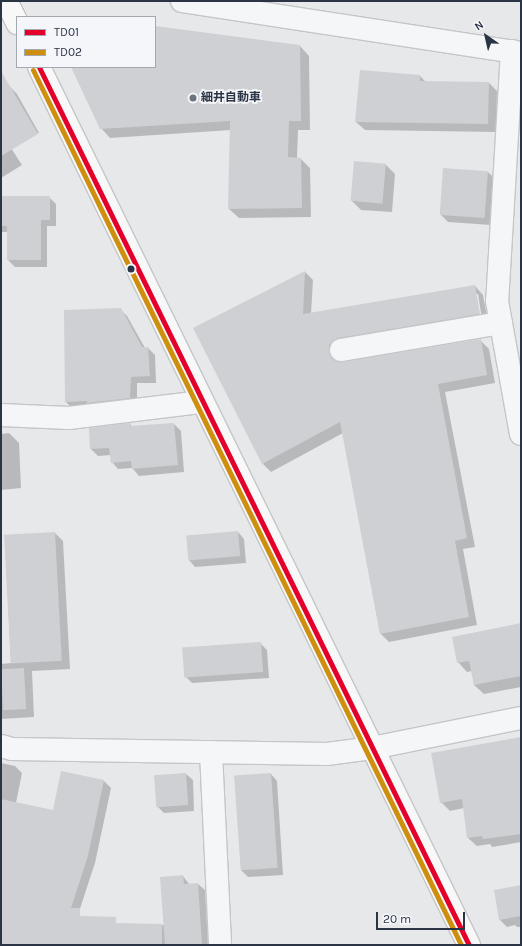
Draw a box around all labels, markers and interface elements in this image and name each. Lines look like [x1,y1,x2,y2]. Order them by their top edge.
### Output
legend [16,16,156,68]
north arrow [466,16,506,56]
text: N [472,18,486,33]
text: TD01 [54,25,79,39]
text: TD02 [54,45,82,59]
place label: 細井自動車 [201,91,261,105]
marker: 細井自動車 [188,93,198,103]
unlabelled marker [126,264,136,274]
scale bar [378,904,467,930]
text: 20 m [383,912,411,926]

